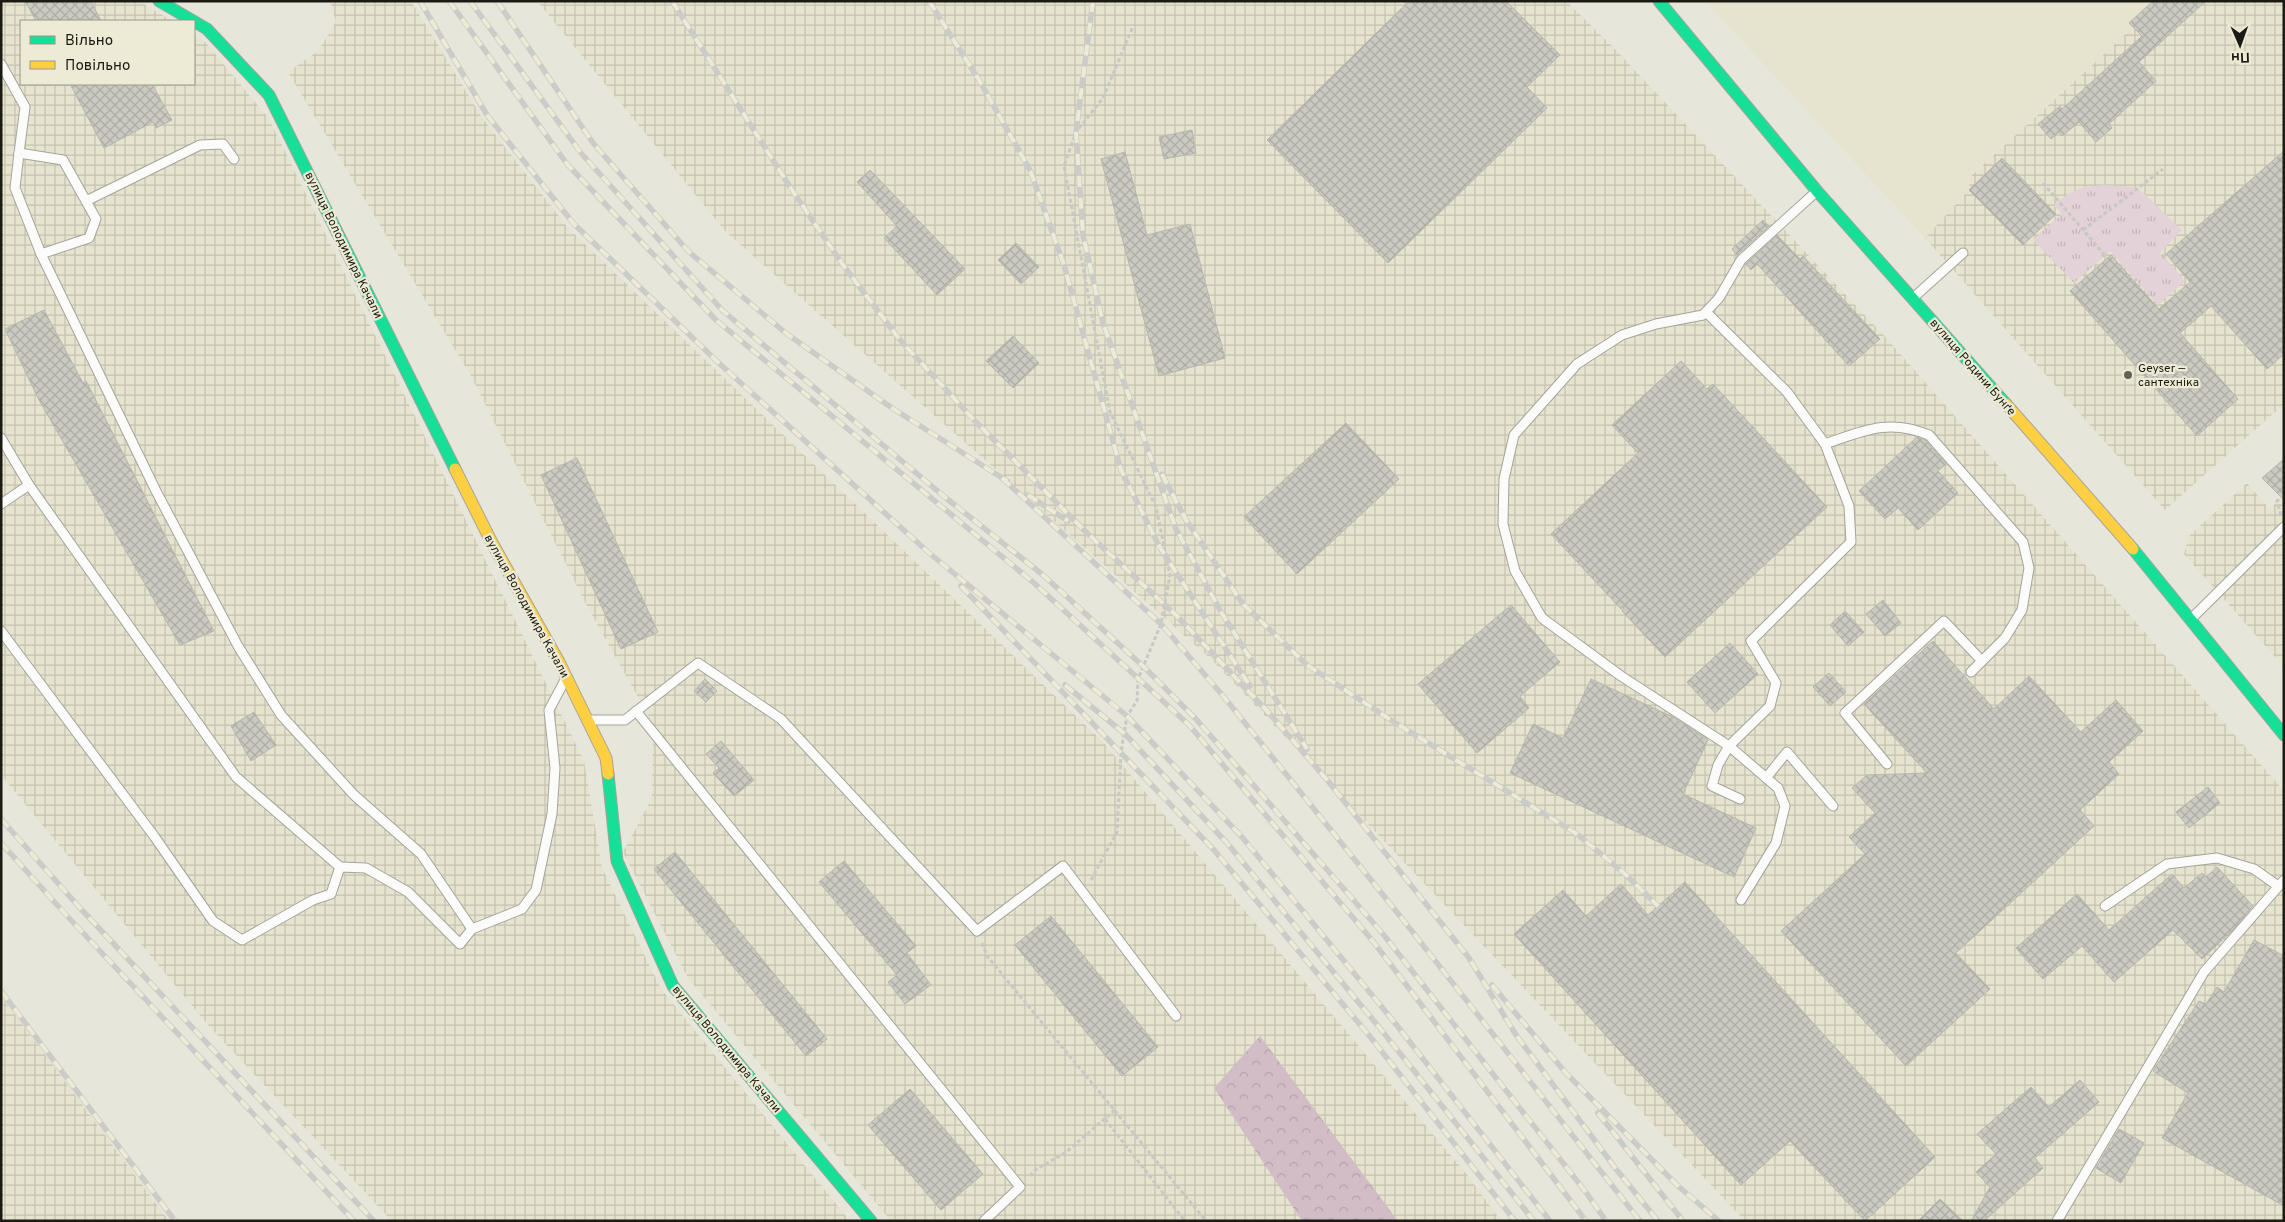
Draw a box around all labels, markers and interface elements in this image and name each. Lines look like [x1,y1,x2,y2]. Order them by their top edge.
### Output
legend [20,20,195,85]
north arrow [2215,20,2265,70]
text: Вільно [65,32,113,51]
text: Пн [2231,48,2250,65]
text: Повільно [65,57,130,76]
street label: вулиця Володимира Качали [301,169,386,322]
street label: вулиця Родини Бунґе [1926,316,2019,419]
place label: Geyser — сантехніка [2138,361,2199,391]
marker: Geyser — сантехніка [2122,369,2134,381]
street label: вулиця Володимира Качали [480,532,572,681]
street label: вулиця Володимира Качали [668,983,784,1117]

